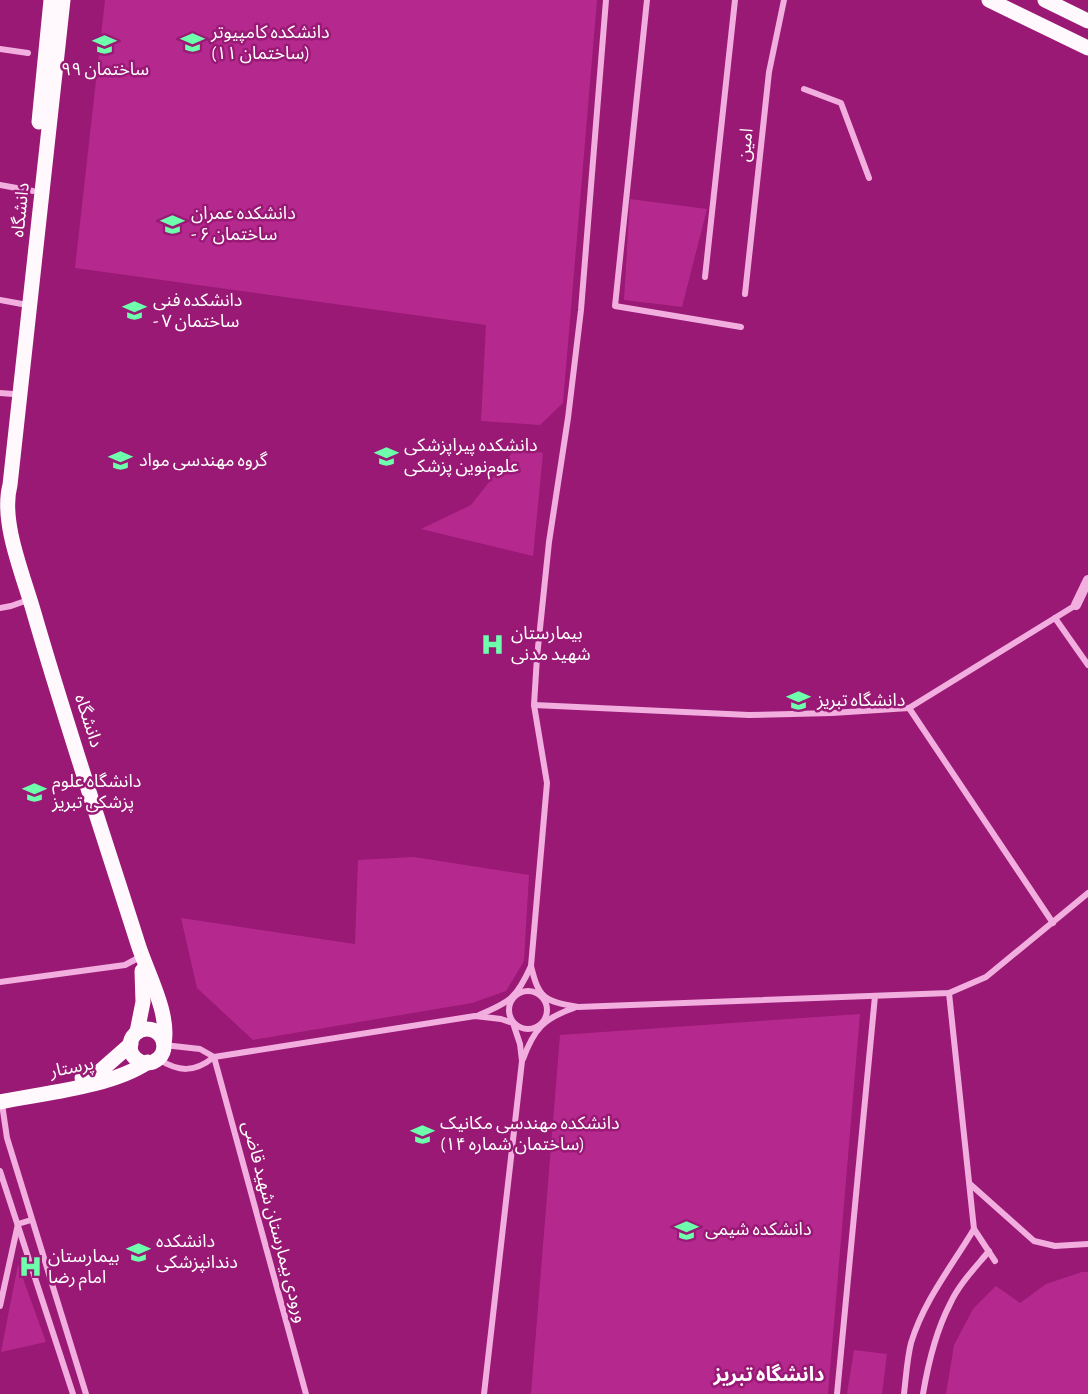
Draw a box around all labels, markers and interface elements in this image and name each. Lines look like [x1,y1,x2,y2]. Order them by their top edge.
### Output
place label: دانشکده کامپیوتر (ساختمان ۱۱) [210,24,330,64]
school or university icon: دانشکده کامپیوتر (ساختمان ۱۱) [180,30,206,56]
school or university icon: ساختمان ۹۹ [92,31,118,57]
place label: ساختمان ۹۹ [61,61,149,80]
street label: امین [735,127,758,163]
street label: دانشگاه [8,182,33,238]
place label: دانشکده عمران - ساختمان ۶ [191,205,296,245]
school or university icon: دانشکده عمران - ساختمان ۶ [160,211,186,237]
place label: دانشکده فنی - ساختمان ۷ [153,292,242,332]
school or university icon: دانشکده فنی - ساختمان ۷ [122,298,148,324]
place label: دانشکده پیراپزشکی علوم‌نوین پزشکی [404,437,538,480]
school or university icon: دانشکده پیراپزشکی علوم‌نوین پزشکی [373,443,399,469]
school or university icon: گروه مهندسی مواد [108,448,134,474]
place label: گروه مهندسی مواد [139,451,268,471]
place label: بیمارستان شهید مدنی [511,625,591,665]
hospital icon: بیمارستان شهید مدنی [480,631,506,657]
school or university icon: دانشگاه تبریز [786,688,812,714]
place label: دانشگاه تبریز [816,691,905,711]
street label: دانشگاه [71,692,106,750]
place label: دانشگاه علوم پزشکی تبریز [51,772,141,813]
school or university icon: دانشگاه علوم پزشکی تبریز [21,779,47,805]
street label: پرستار [47,1055,96,1082]
place label: دانشکده مهندسی مکانیک (ساختمان شماره ۱۴) [440,1115,620,1155]
street label: ورودی بیمارستان شهید قاضی [237,1119,310,1325]
school or university icon: دانشکده مهندسی مکانیک (ساختمان شماره ۱۴) [409,1121,435,1147]
school or university icon: دانشکده شیمی [674,1217,700,1243]
place label: دانشکده شیمی [705,1221,811,1240]
place label: دانشکده دندانپزشکی [156,1233,238,1273]
school or university icon: دانشکده دندانپزشکی [125,1239,151,1265]
place label: بیمارستان امام رضا [48,1248,120,1291]
hospital icon: بیمارستان امام رضا [17,1254,43,1280]
district label: دانشگاه تبریز [713,1363,824,1386]

